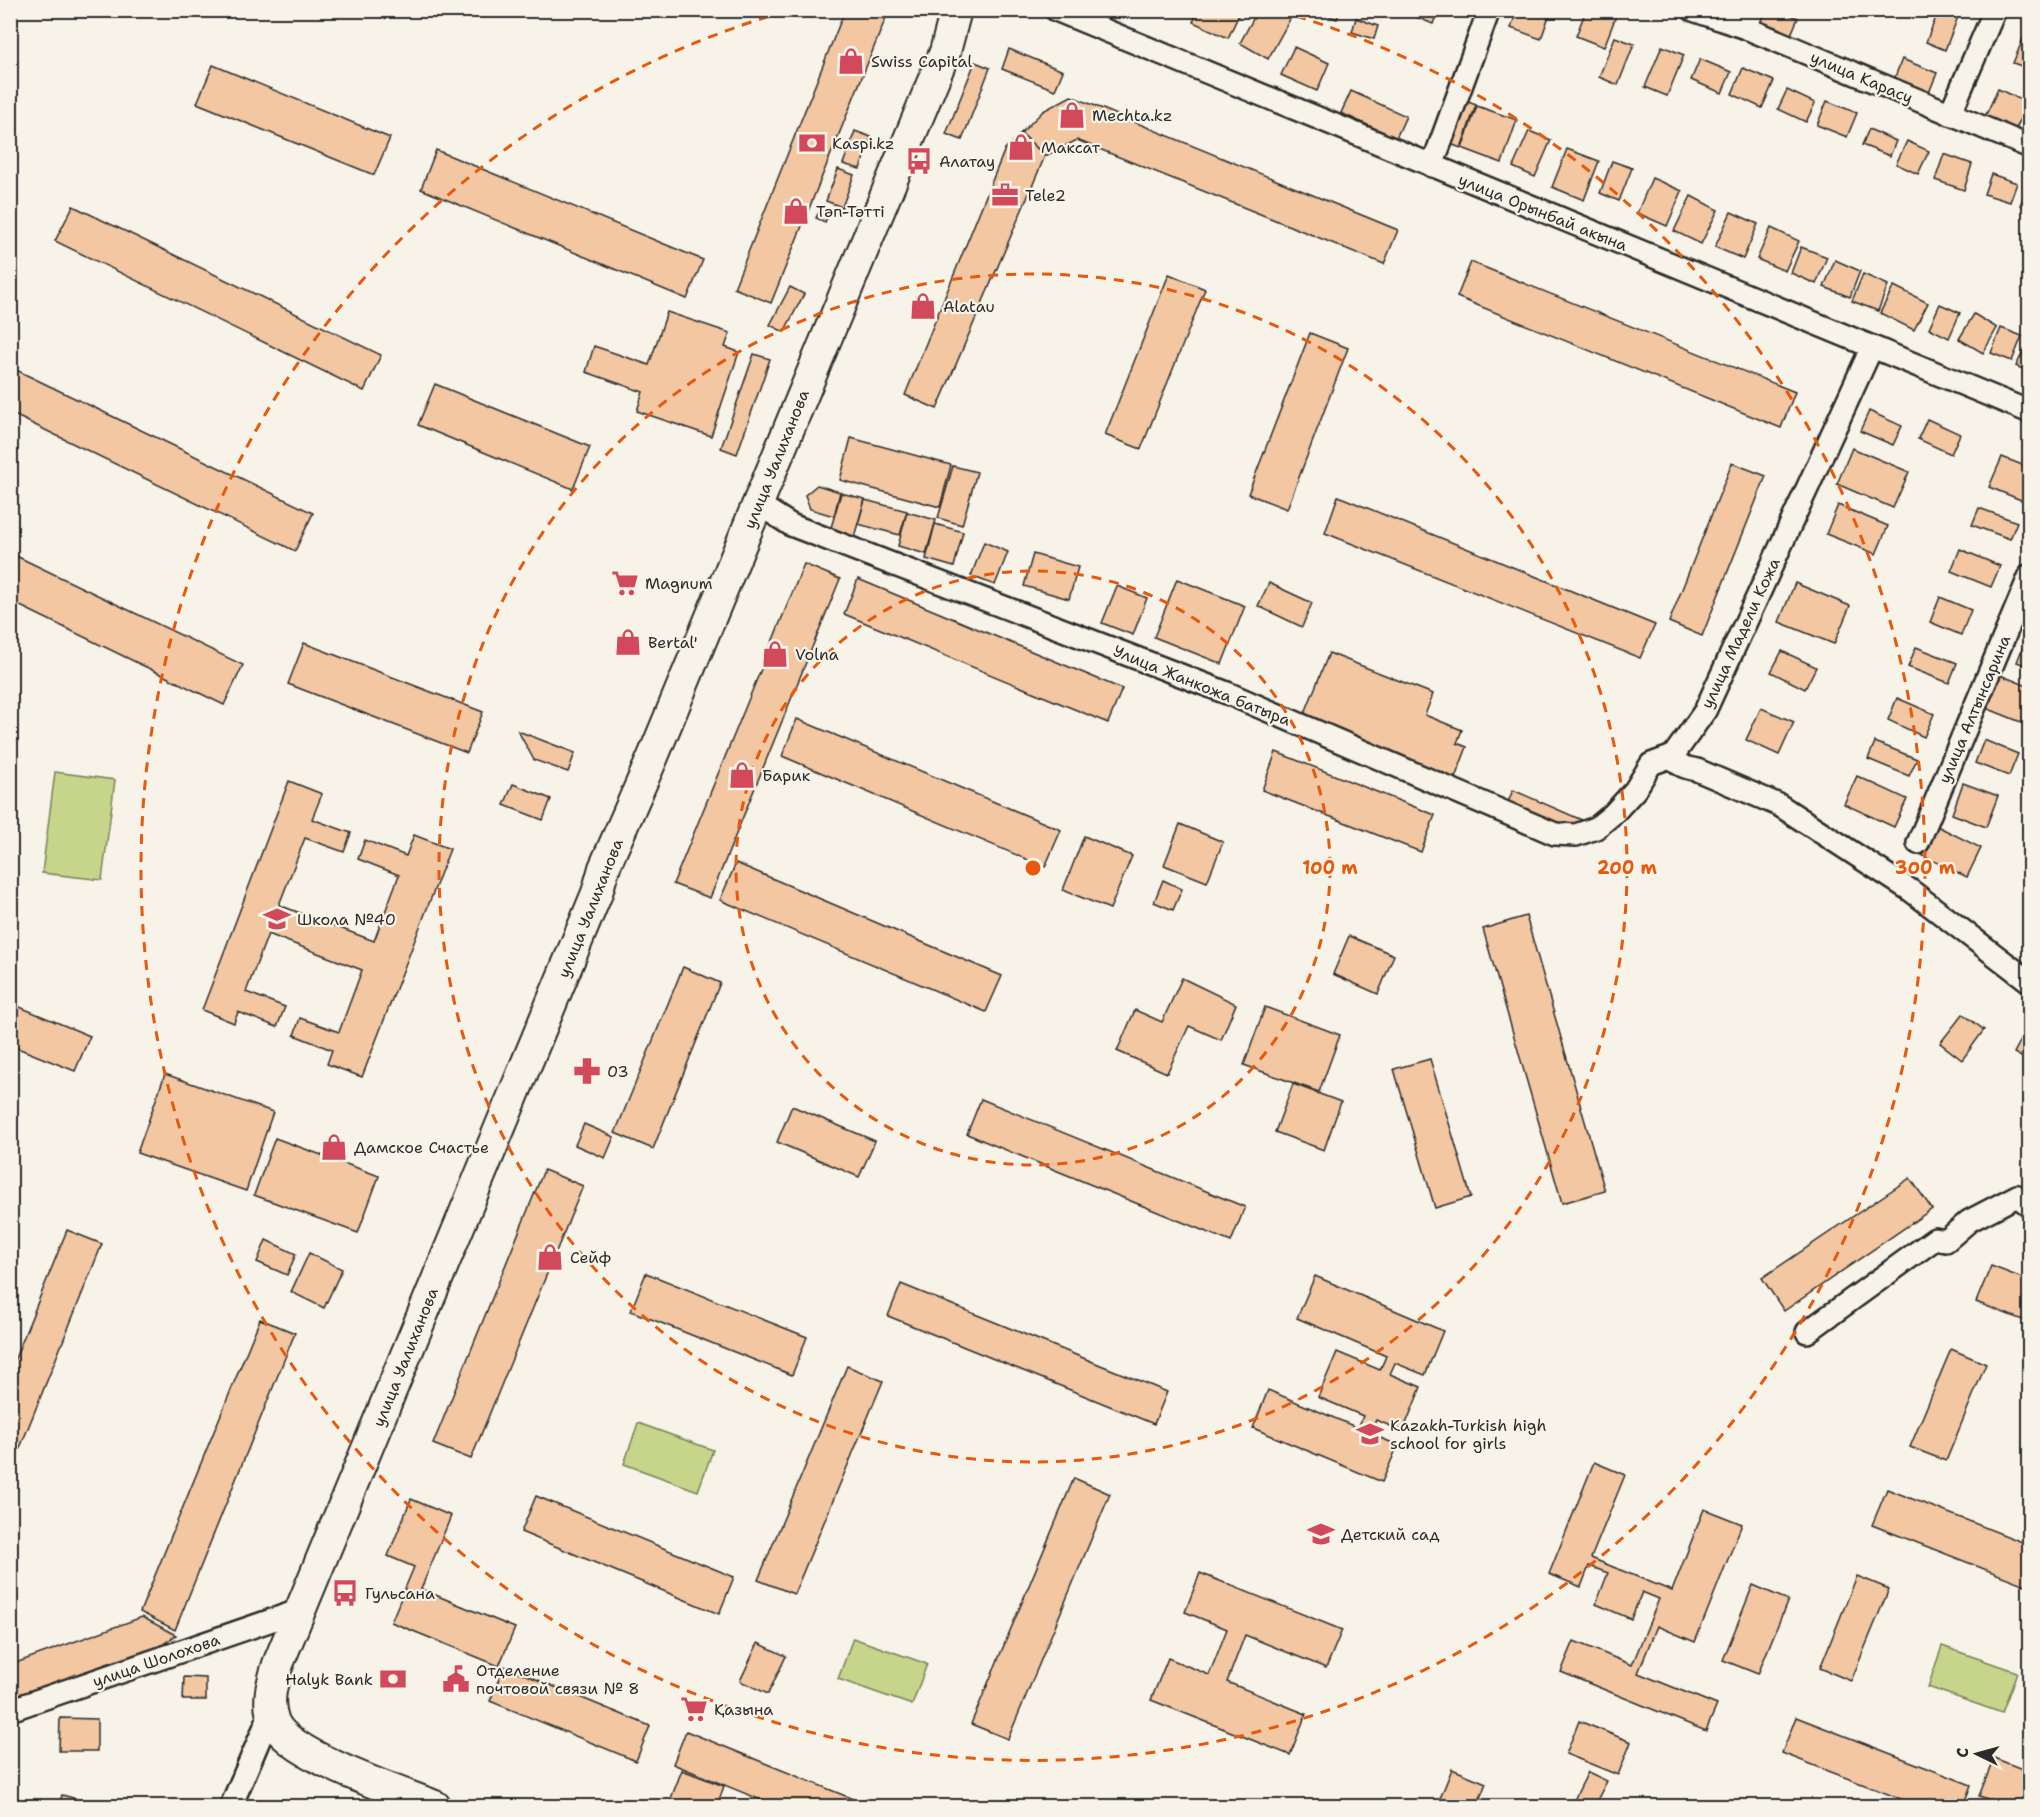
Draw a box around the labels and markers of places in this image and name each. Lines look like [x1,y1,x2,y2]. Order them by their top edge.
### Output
shop icon: Swiss Capital [836,46,866,76]
place label: Swiss Capital [871,51,972,72]
shop icon: Mechta.kz [1057,100,1087,130]
place label: Mechta.kz [1092,105,1172,126]
bank icon: Kaspi.kz [797,128,827,158]
shop icon: Максат [1006,132,1036,162]
place label: Kaspi.kz [832,133,894,154]
place label: Максат [1041,137,1101,158]
bus stop icon: Алатау [904,146,934,176]
place label: Алатау [939,151,995,172]
office icon: Tele2 [990,180,1020,210]
place label: Tele2 [1025,185,1066,206]
shop icon: Тәп-Тәтті [781,196,811,226]
place label: Тәп-Тәтті [816,201,885,222]
shop icon: Alatau [908,291,938,321]
place label: Alatau [943,296,995,317]
supermarket icon: Magnum [610,568,640,598]
place label: Magnum [645,573,713,594]
shop icon: Bertal' [613,627,643,657]
place label: Bertal' [648,632,698,653]
shop icon: Volna [760,639,790,669]
place label: Volna [795,644,839,665]
shop icon: Барик [727,760,757,790]
place label: Барик [762,765,811,786]
centre of rings [1023,858,1043,878]
school or university icon: Школа №40 [262,904,292,934]
place label: Школа №40 [297,909,396,930]
pharmacy icon: 03 [572,1056,602,1086]
place label: 03 [607,1061,629,1082]
shop icon: Дамское Счастье [319,1132,349,1162]
place label: Дамское Счастье [354,1137,489,1158]
shop icon: Сейф [535,1242,565,1272]
place label: Сейф [570,1247,611,1268]
place label: Kazakh-Turkish high school for girls [1390,1415,1547,1454]
school or university icon: Kazakh-Turkish high school for girls [1355,1419,1385,1449]
school or university icon: Детский сад [1306,1519,1336,1549]
place label: Детский сад [1341,1524,1440,1545]
bus stop icon: Гульсана [330,1578,360,1608]
place label: Гульсана [365,1583,435,1604]
place label: Отделение почтовой связи № 8 [476,1660,640,1699]
bank icon: Halyk Bank [378,1664,408,1694]
public building icon: Отделение почтовой связи № 8 [441,1664,471,1694]
place label: Halyk Bank [285,1669,373,1690]
supermarket icon: Қазына [679,1694,709,1724]
place label: Қазына [714,1699,773,1720]

